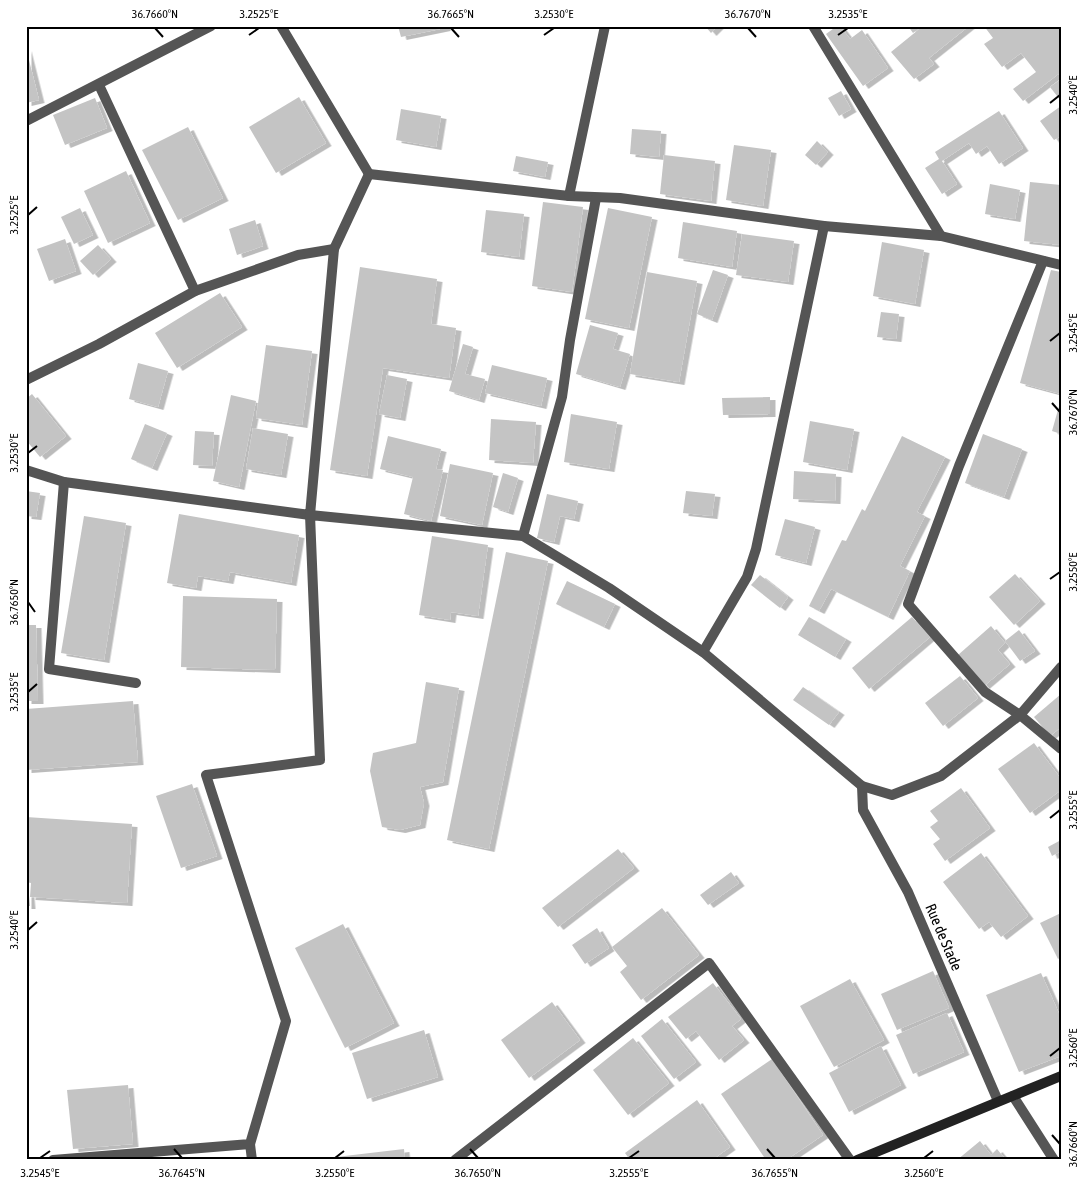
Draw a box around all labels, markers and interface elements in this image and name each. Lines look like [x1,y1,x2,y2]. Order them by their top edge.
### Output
text: 36.7660°N [132,7,178,21]
text: 3.2525°E [240,7,278,21]
text: 36.7665°N [428,7,474,21]
text: 3.2530°E [535,7,573,21]
text: 36.7670°N [725,7,771,21]
text: 3.2535°E [829,7,867,21]
text: 3.2540°E [1066,76,1080,114]
text: 3.2525°E [7,196,21,234]
text: 3.2545°E [1066,314,1080,352]
text: 36.7670°N [1066,389,1080,435]
text: 3.2530°E [7,434,21,472]
text: 3.2550°E [1066,553,1080,591]
text: 36.7650°N [7,579,21,625]
text: 3.2535°E [7,673,21,711]
text: 3.2555°E [1066,791,1080,829]
street label: Rue de Stade [922,901,966,973]
text: 3.2540°E [7,911,21,949]
text: 3.2560°E [1066,1029,1080,1067]
text: 36.7660°N [1066,1121,1080,1167]
text: 3.2545°E [21,1166,59,1180]
text: 36.7645°N [159,1166,205,1180]
text: 3.2550°E [316,1166,354,1180]
text: 36.7650°N [455,1166,501,1180]
text: 3.2555°E [610,1166,648,1180]
text: 36.7655°N [752,1166,798,1180]
text: 3.2560°E [905,1166,943,1180]

